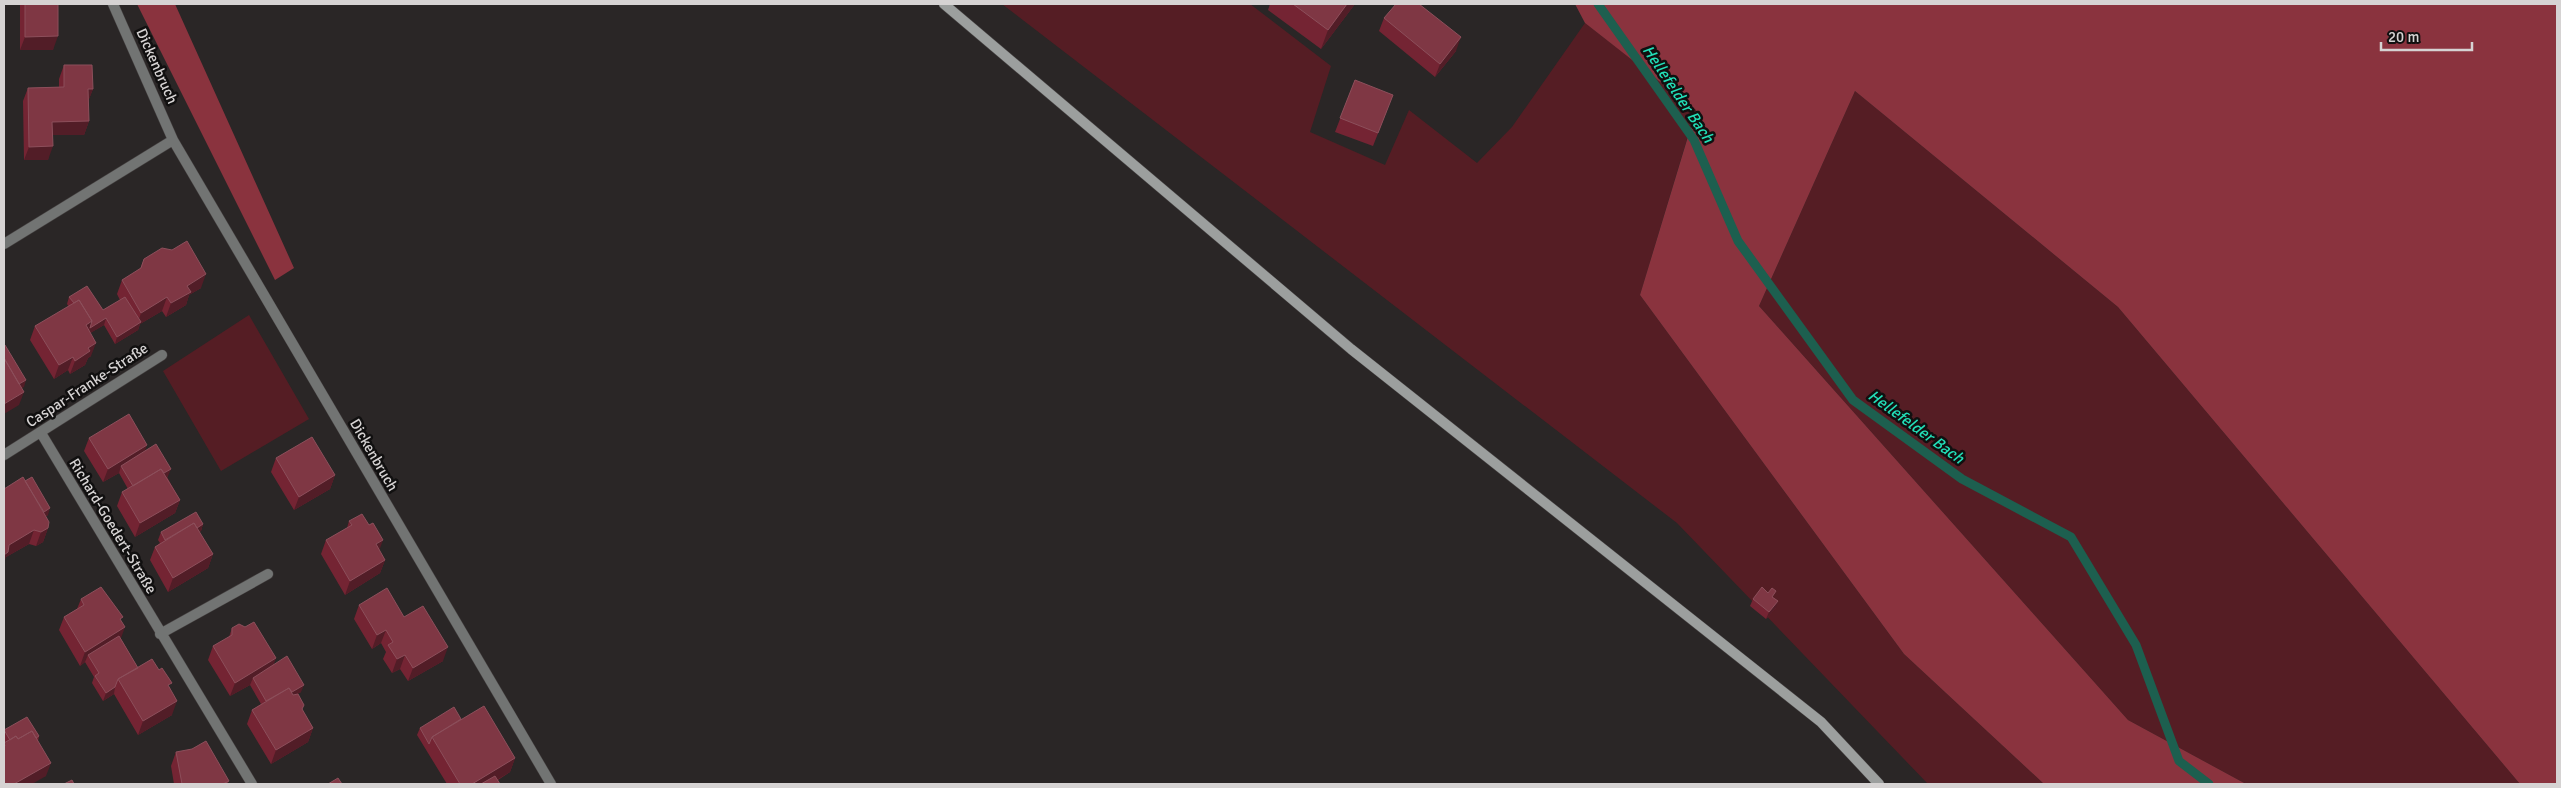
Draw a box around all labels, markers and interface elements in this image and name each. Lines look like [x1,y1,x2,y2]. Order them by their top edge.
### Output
scale bar [2381,20,2472,52]
street label: Dickenbruch [132,26,182,106]
text: 20 m [2388,28,2419,46]
water label: Hellefelder Bach [1638,41,1719,148]
street label: Caspar-Franke-Straße [23,339,151,431]
water label: Hellefelder Bach [1864,386,1969,469]
street label: Dickenbruch [346,416,402,494]
street label: Richard-Goedert-Straße [65,455,161,597]

